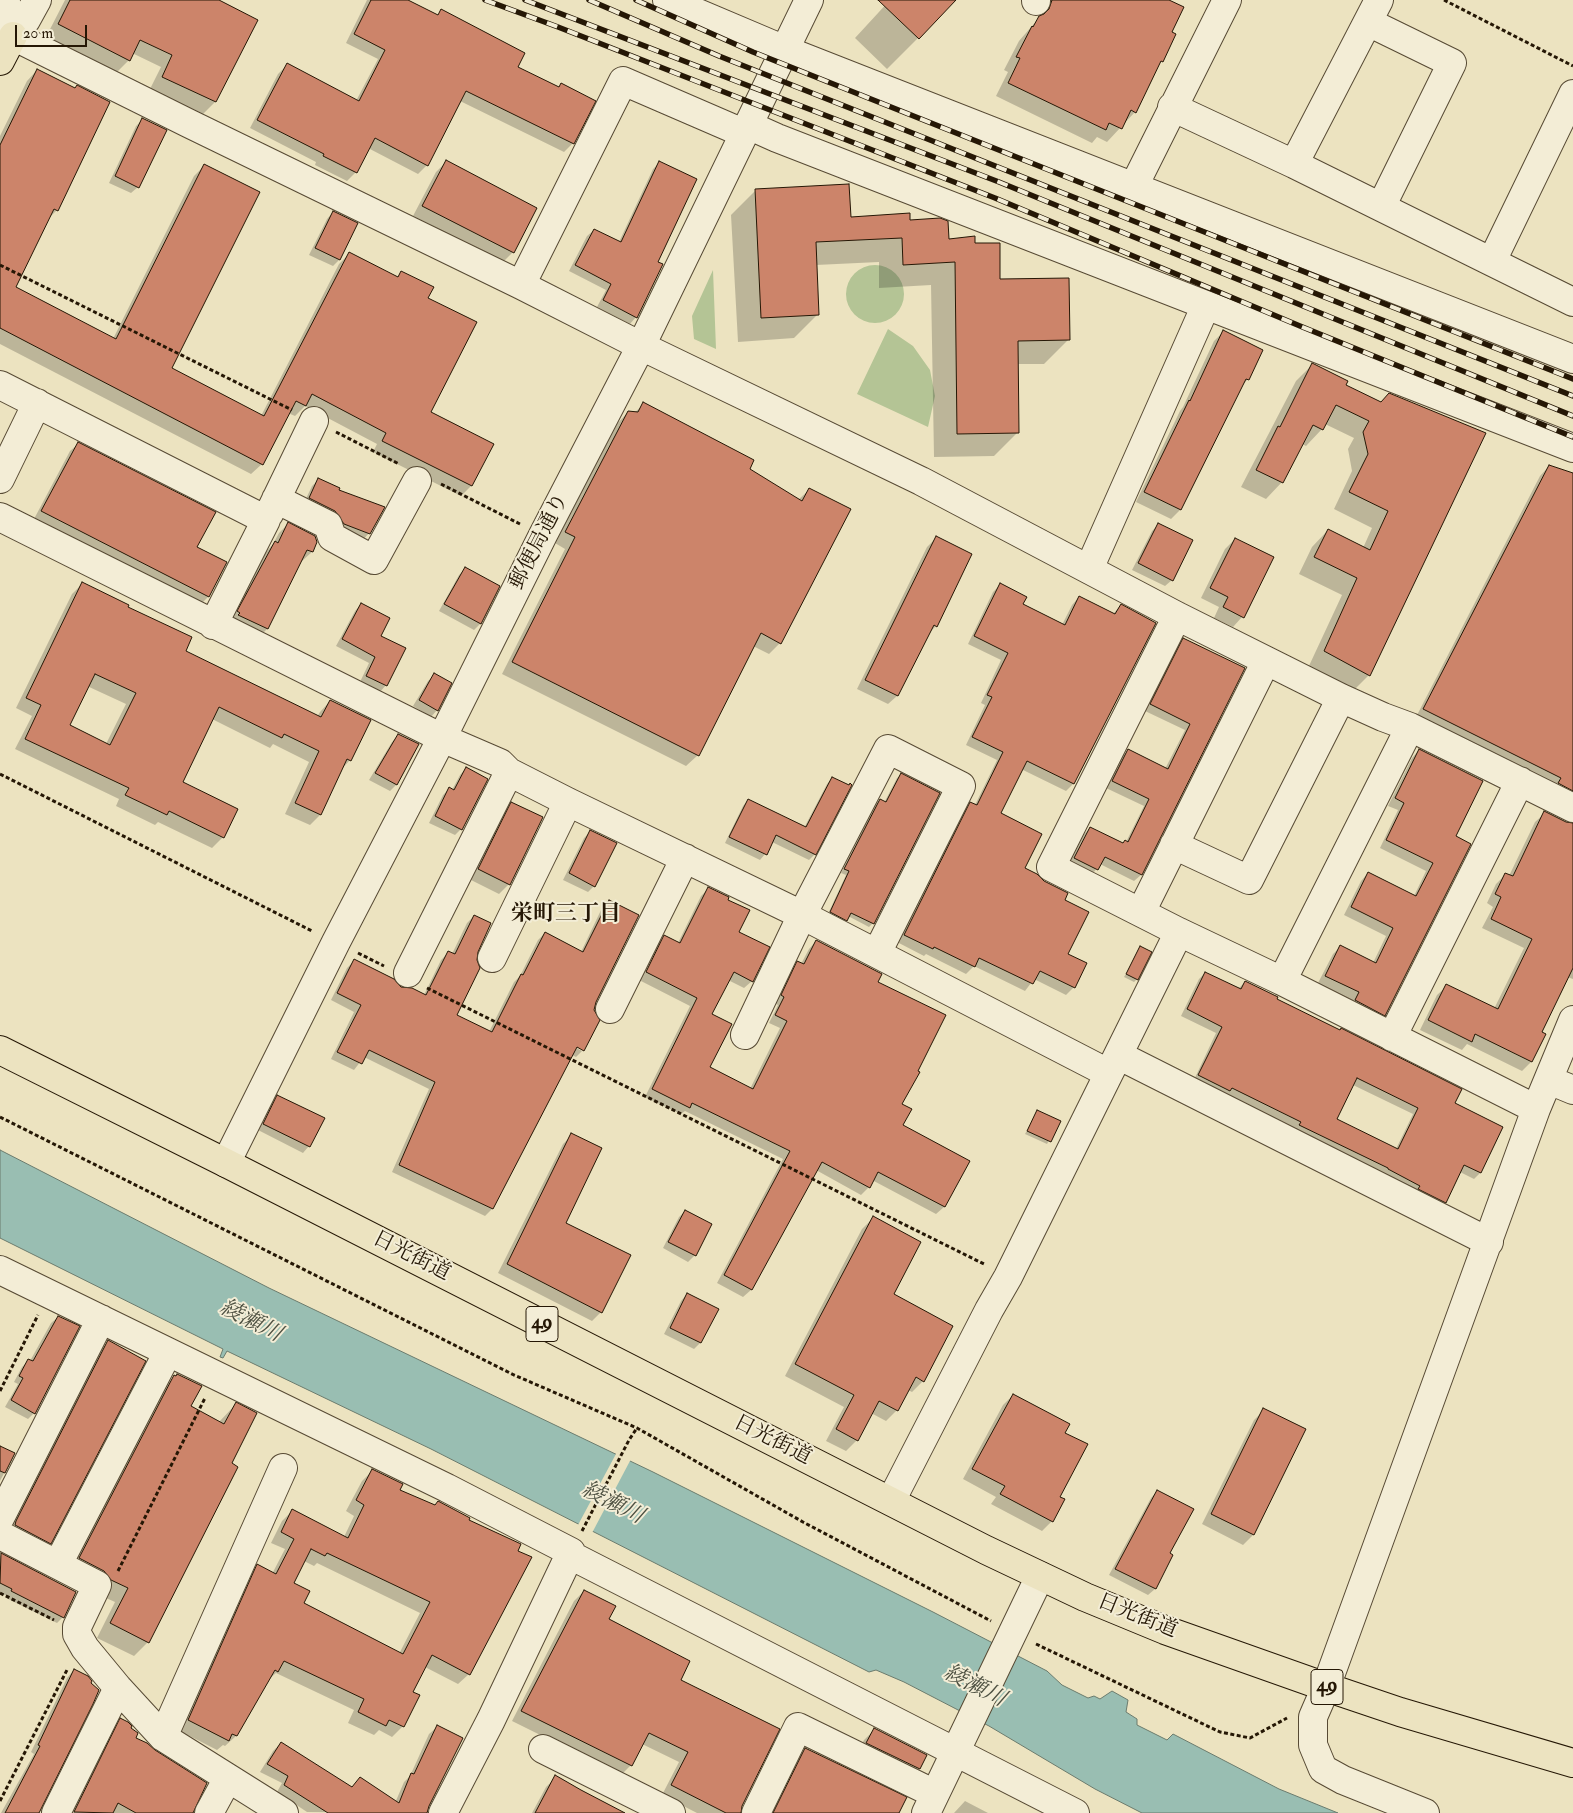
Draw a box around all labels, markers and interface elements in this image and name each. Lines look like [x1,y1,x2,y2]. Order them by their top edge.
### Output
scale bar [18,15,90,47]
text: 20 m [23,24,53,43]
street label: 郵便局通り [505,490,575,594]
district label: 栄町三丁目 [511,902,621,928]
street label: 日光街道 [368,1227,454,1287]
water label: 綾瀬川 [215,1295,285,1349]
road number: 49 [526,1306,558,1342]
street label: 日光街道 [729,1411,815,1471]
water label: 綾瀬川 [577,1477,647,1531]
street label: 日光街道 [1093,1590,1181,1644]
water label: 綾瀬川 [939,1660,1009,1714]
road number: 49 [1311,1670,1343,1704]

